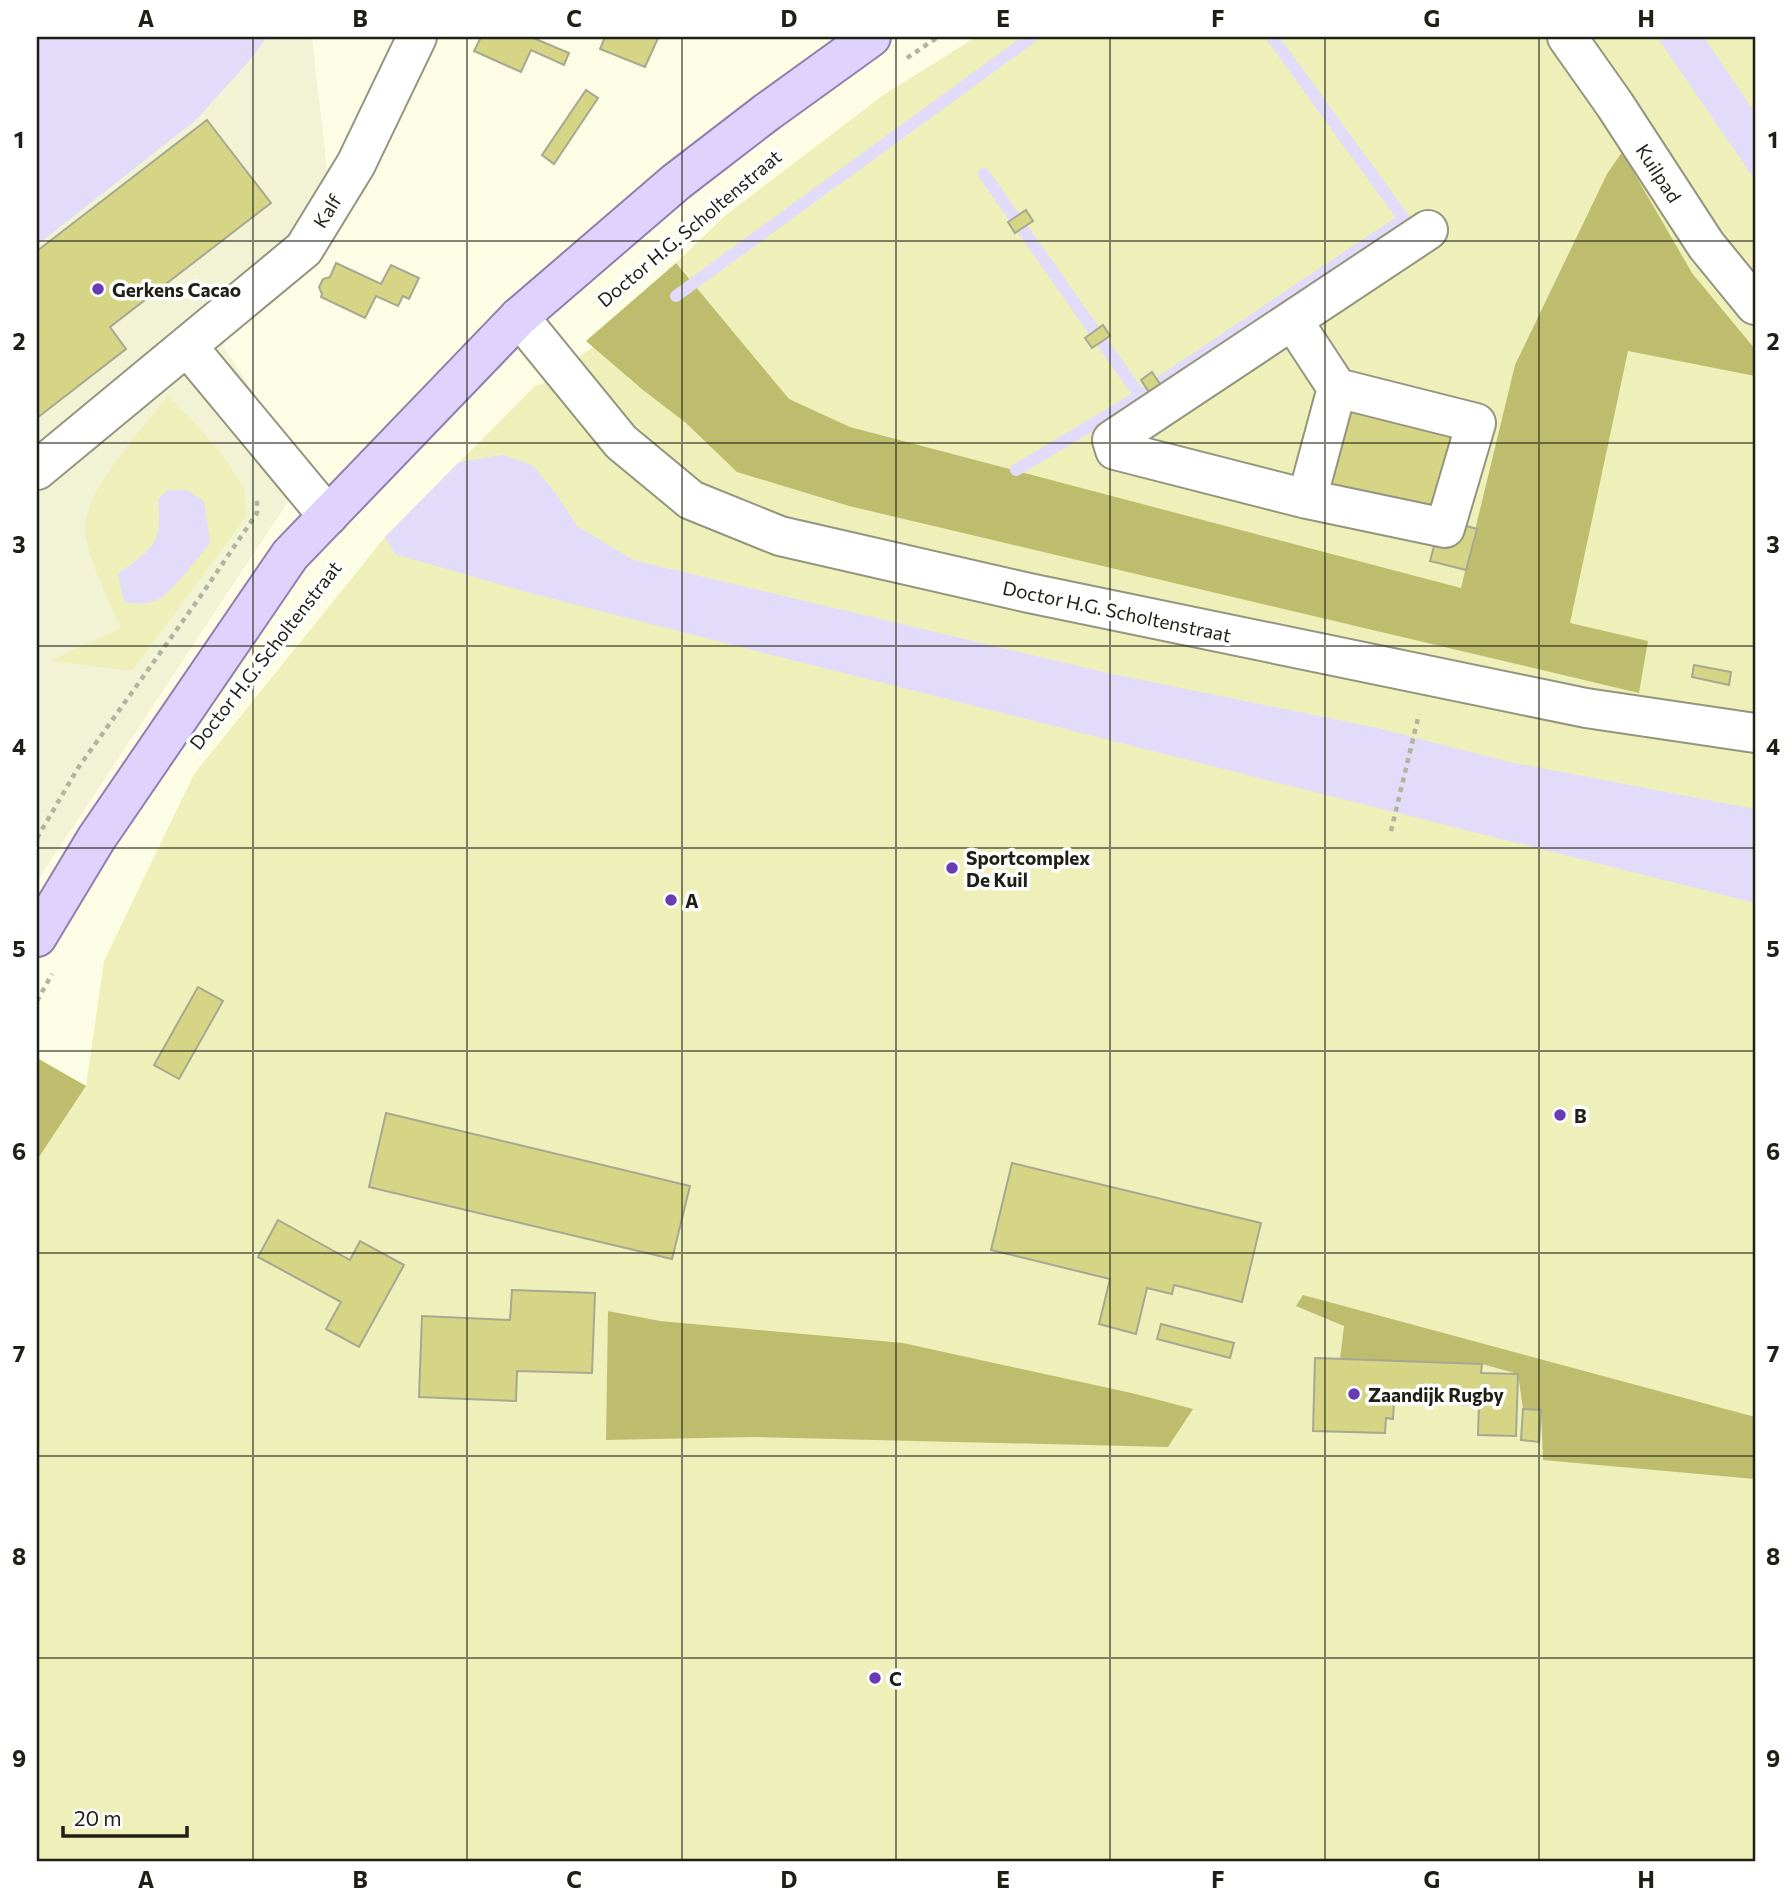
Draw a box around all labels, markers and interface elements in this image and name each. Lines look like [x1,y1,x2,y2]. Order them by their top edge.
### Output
text: A [138,4,155,32]
text: B [352,4,368,32]
text: C [566,4,582,32]
text: D [781,4,798,32]
text: E [996,4,1010,32]
text: F [1211,4,1225,32]
text: G [1424,4,1440,32]
text: H [1637,4,1655,32]
text: 1 [14,125,24,153]
text: 1 [1768,125,1778,153]
street label: Kuilpad [1632,139,1686,207]
street label: Doctor H.G. Scholtenstraat [592,144,786,312]
street label: Kalf [308,190,346,232]
place label: Gerkens Cacao [112,278,241,301]
marker: Gerkens Cacao [90,281,106,297]
text: 2 [12,327,26,355]
text: 2 [1766,327,1780,355]
text: 3 [12,530,26,558]
text: 3 [1766,530,1780,558]
street label: Doctor H.G. Scholtenstraat [184,556,346,754]
street label: Doctor H.G. Scholtenstraat [1001,576,1233,646]
text: 4 [12,732,26,760]
text: 4 [1766,732,1780,760]
place label: Sportcomplex De Kuil [966,846,1090,891]
marker: Sportcomplex De Kuil [944,860,960,876]
place label: A [685,889,699,912]
marker: A [663,892,679,908]
text: 5 [12,934,26,962]
text: 5 [1766,934,1780,962]
place label: B [1574,1104,1587,1127]
marker: B [1552,1107,1568,1123]
text: 6 [12,1137,26,1165]
text: 6 [1766,1137,1780,1165]
text: 7 [13,1339,25,1367]
text: 7 [1767,1339,1779,1367]
place label: Zaandijk Rugby [1368,1383,1504,1406]
marker: Zaandijk Rugby [1346,1386,1362,1402]
text: 8 [12,1542,26,1570]
text: 8 [1766,1542,1780,1570]
place label: C [889,1667,902,1690]
marker: C [867,1670,883,1686]
text: 9 [12,1744,26,1772]
text: 9 [1766,1744,1780,1772]
scale bar [63,1794,187,1838]
text: 20 m [74,1805,122,1830]
text: A [138,1865,155,1893]
text: B [352,1865,368,1893]
text: C [566,1865,582,1893]
text: D [781,1865,798,1893]
text: E [996,1865,1010,1893]
text: F [1211,1865,1225,1893]
text: G [1424,1865,1440,1893]
text: H [1637,1865,1655,1893]

